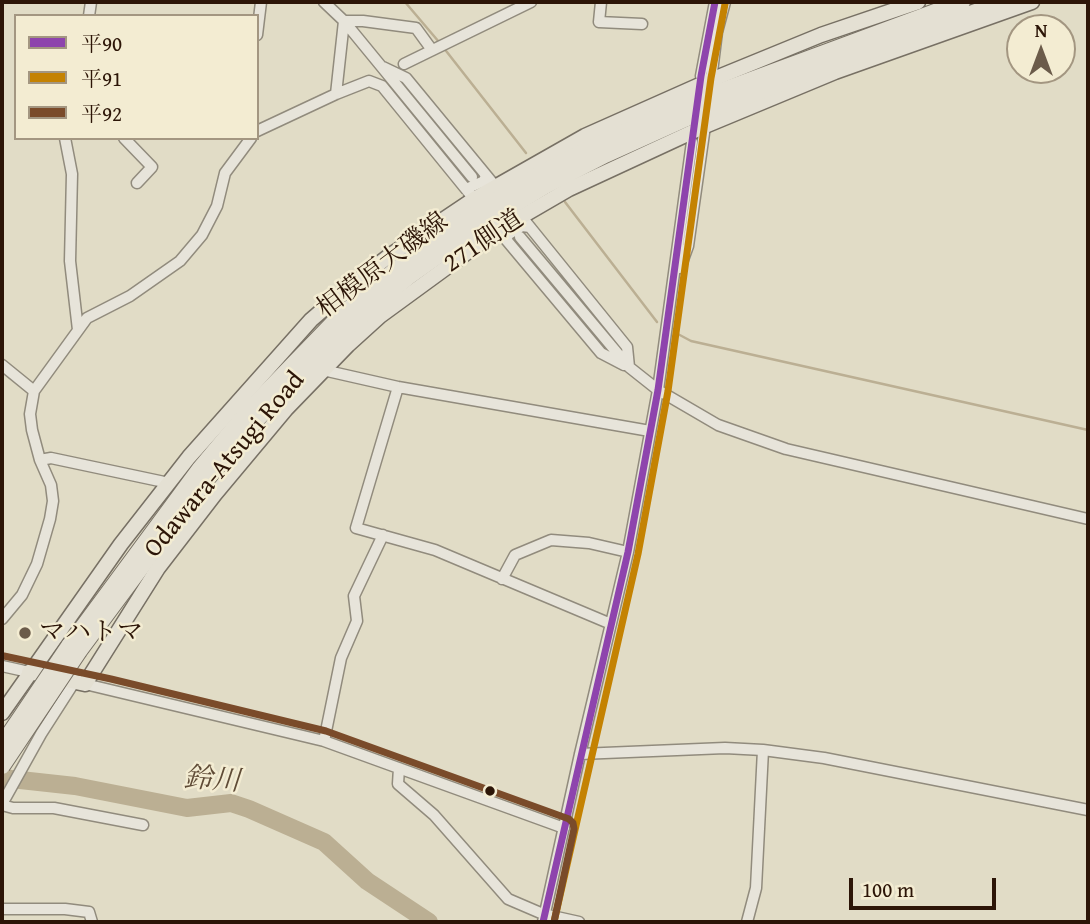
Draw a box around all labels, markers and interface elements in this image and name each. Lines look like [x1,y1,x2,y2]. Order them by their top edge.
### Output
legend [14,14,259,140]
north arrow [1006,14,1076,84]
text: N [1035,16,1047,44]
text: 平90 [81,28,122,59]
text: 平91 [81,63,122,94]
text: 平92 [81,98,122,129]
street label: 271側道 [438,204,530,280]
street label: 相模原大磯線 [311,207,455,325]
street label: Odawara-Atsugi Road [138,366,312,564]
place label: マハトマ [39,617,143,649]
marker: マハトマ [17,625,33,641]
water label: 鈴川 [183,762,241,800]
unlabelled marker [483,784,497,798]
scale bar [852,864,999,908]
text: 100 m [862,874,914,905]

